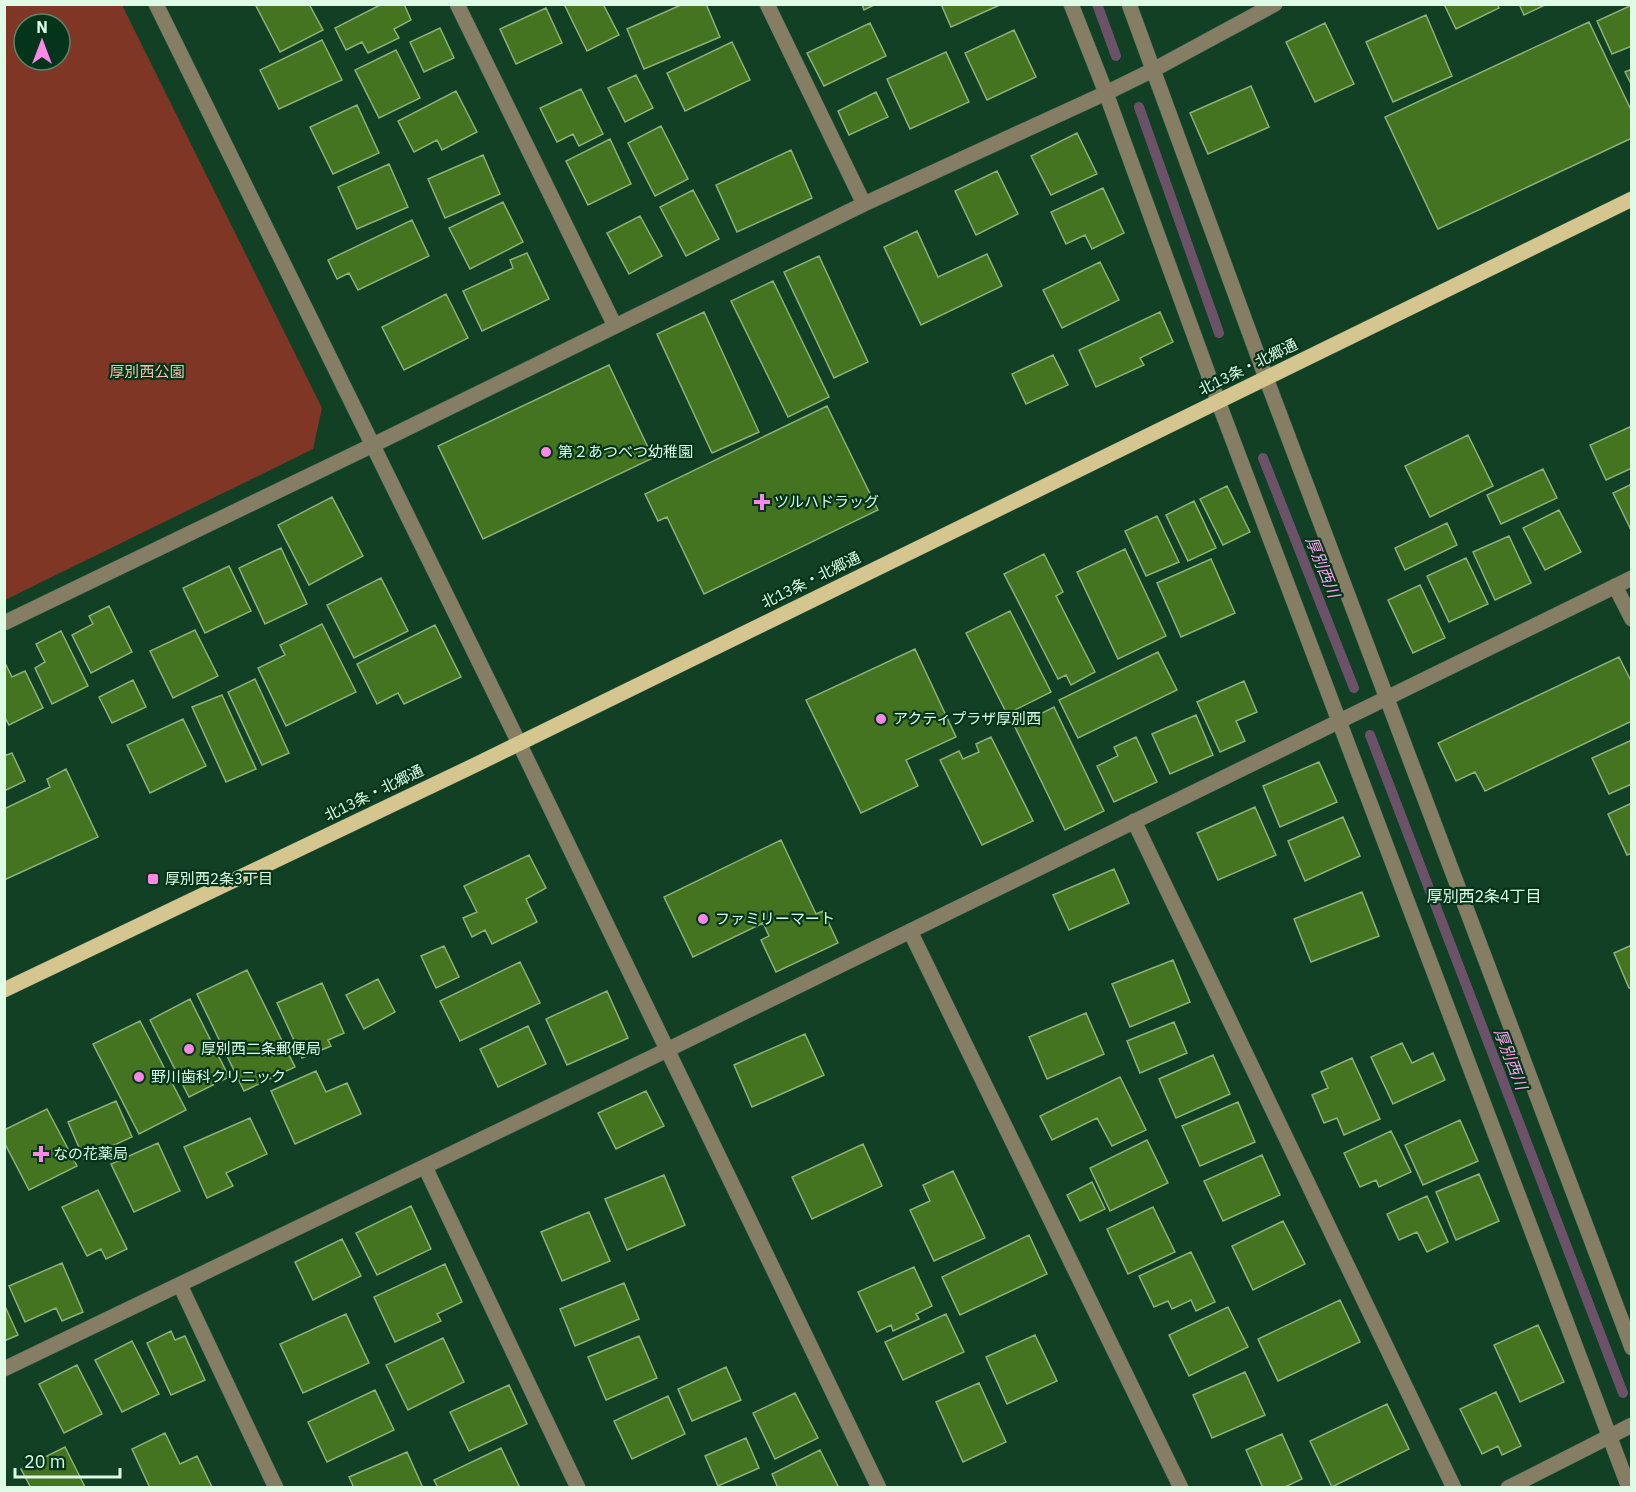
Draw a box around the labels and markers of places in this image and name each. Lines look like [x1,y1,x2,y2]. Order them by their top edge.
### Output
place label: 第２あつべつ幼稚園 [558,442,693,461]
marker: 第２あつべつ幼稚園 [539,445,553,459]
place label: ツルハドラッグ [774,492,879,511]
marker: ツルハドラッグ [755,495,769,509]
place label: アクティプラザ厚別西 [893,709,1041,728]
marker: アクティプラザ厚別西 [874,712,888,726]
place label: 厚別西2条3丁目 [165,869,273,888]
marker: 厚別西2条3丁目 [146,872,160,886]
place label: ファミリーマート [715,909,835,928]
marker: ファミリーマート [696,912,710,926]
place label: 厚別西二条郵便局 [201,1039,321,1058]
marker: 厚別西二条郵便局 [182,1042,196,1056]
place label: 野川歯科クリニック [151,1067,286,1086]
marker: 野川歯科クリニック [132,1070,146,1084]
place label: なの花薬局 [53,1144,128,1163]
marker: なの花薬局 [34,1147,48,1161]

